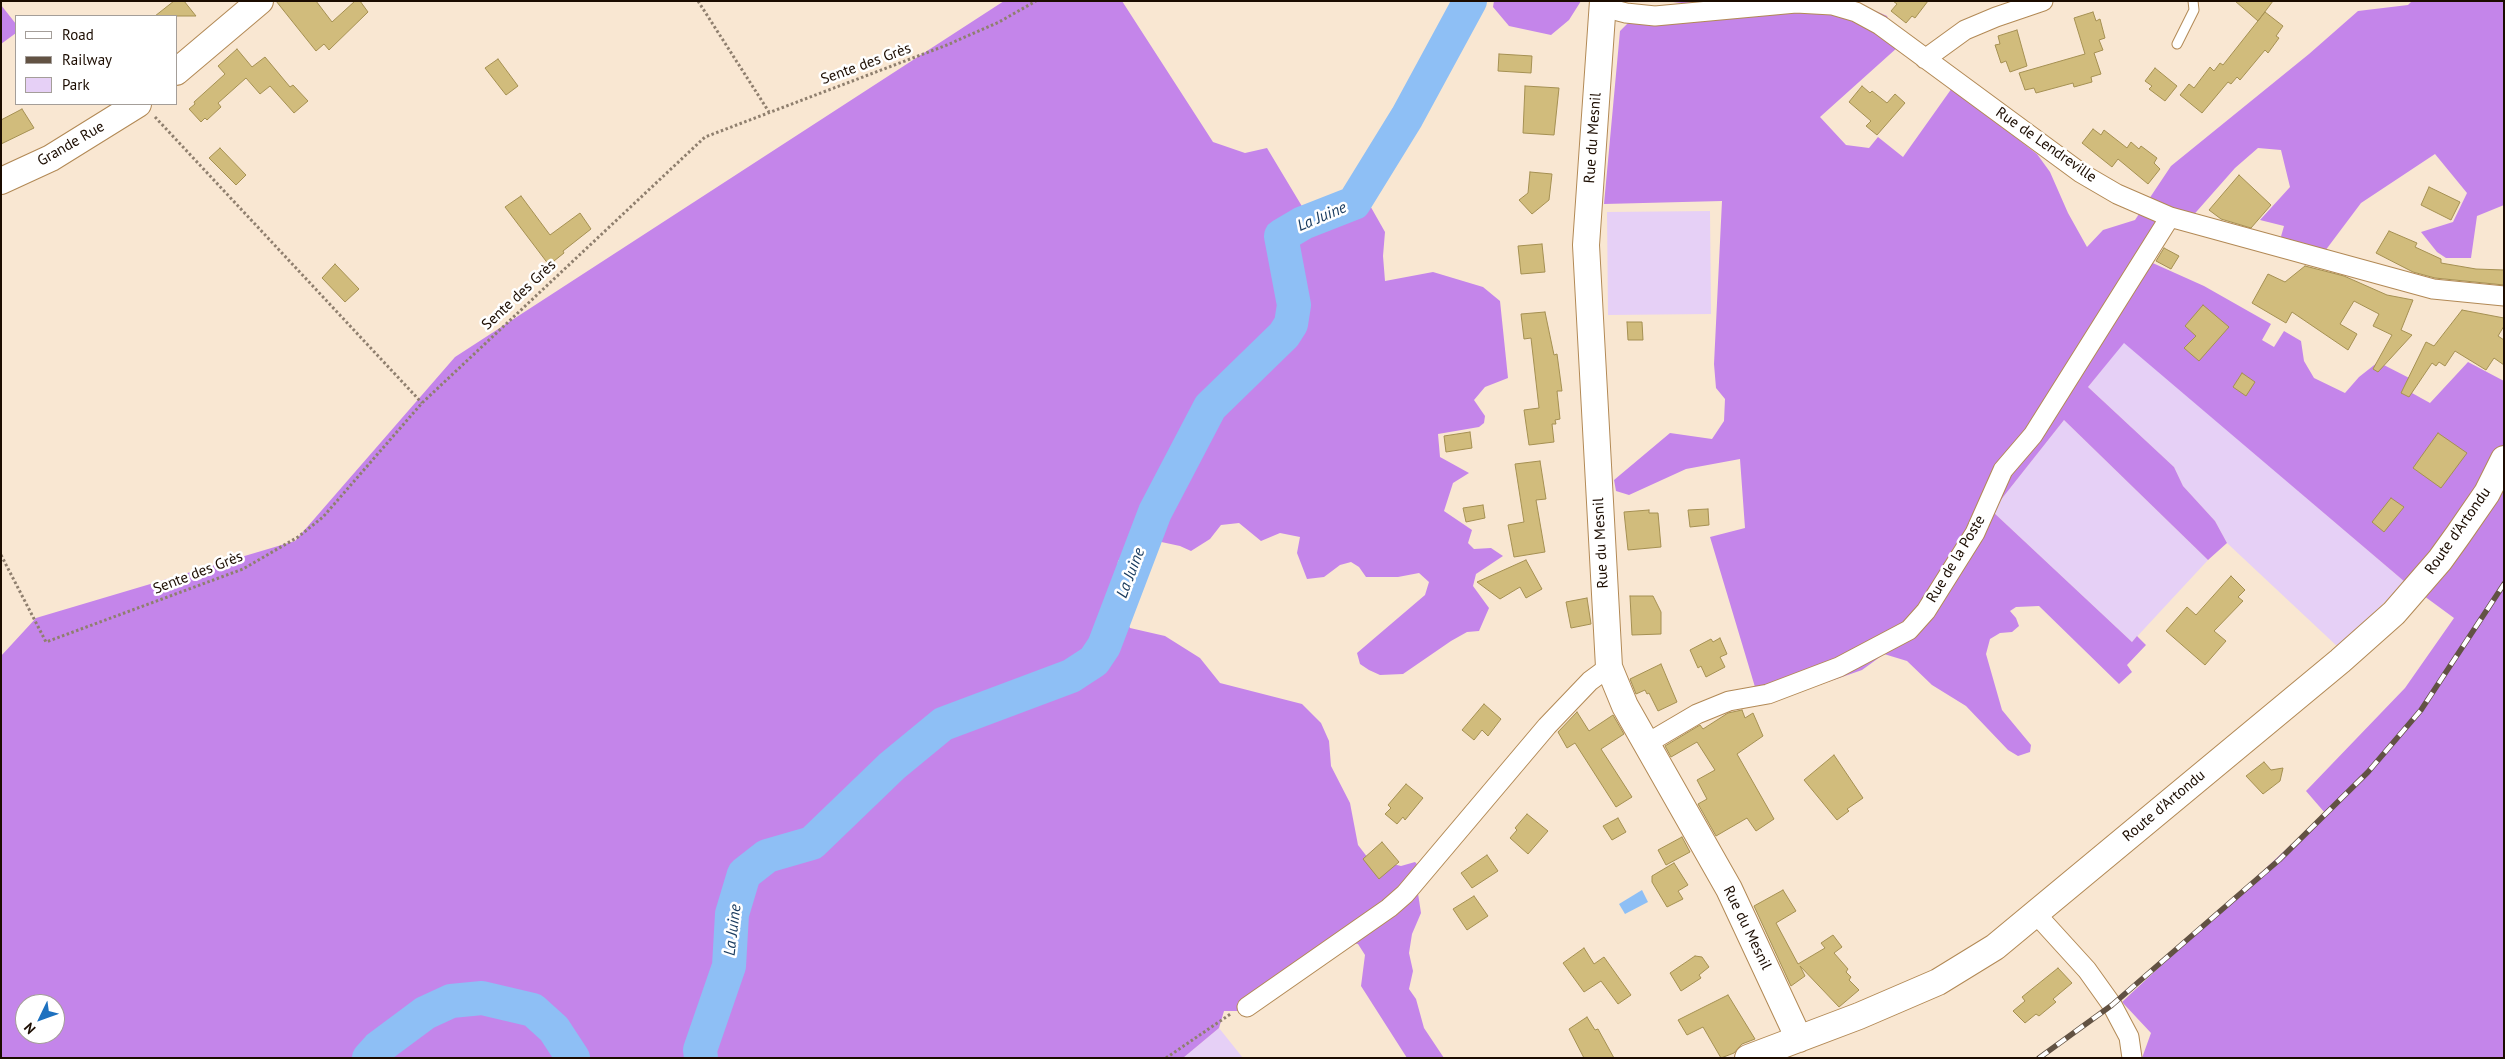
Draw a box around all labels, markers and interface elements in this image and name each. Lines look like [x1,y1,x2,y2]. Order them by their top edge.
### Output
legend [15,15,178,105]
text: Road [62,25,94,44]
street label: Sente des Grès [818,39,914,89]
text: Railway [62,50,112,69]
text: Park [62,75,90,94]
street label: Rue du Mesnil [1581,92,1605,184]
street label: Rue de Lendreville [1992,104,2100,186]
street label: Grande Rue [34,118,108,170]
water label: La Juine [1294,198,1350,236]
street label: Sente des Grès [478,256,560,334]
street label: Route d'Artondu [2421,484,2495,578]
street label: Rue du Mesnil [1590,497,1612,589]
street label: Rue de la Poste [1923,512,1989,606]
water label: La Juine [1113,545,1149,601]
street label: Sente des Grès [151,548,245,598]
street label: Route d'Artondu [2119,766,2209,846]
street label: Rue du Mesnil [1719,883,1775,973]
water label: La Juine [720,903,746,957]
north arrow [15,994,65,1044]
text: N [20,1019,39,1038]

